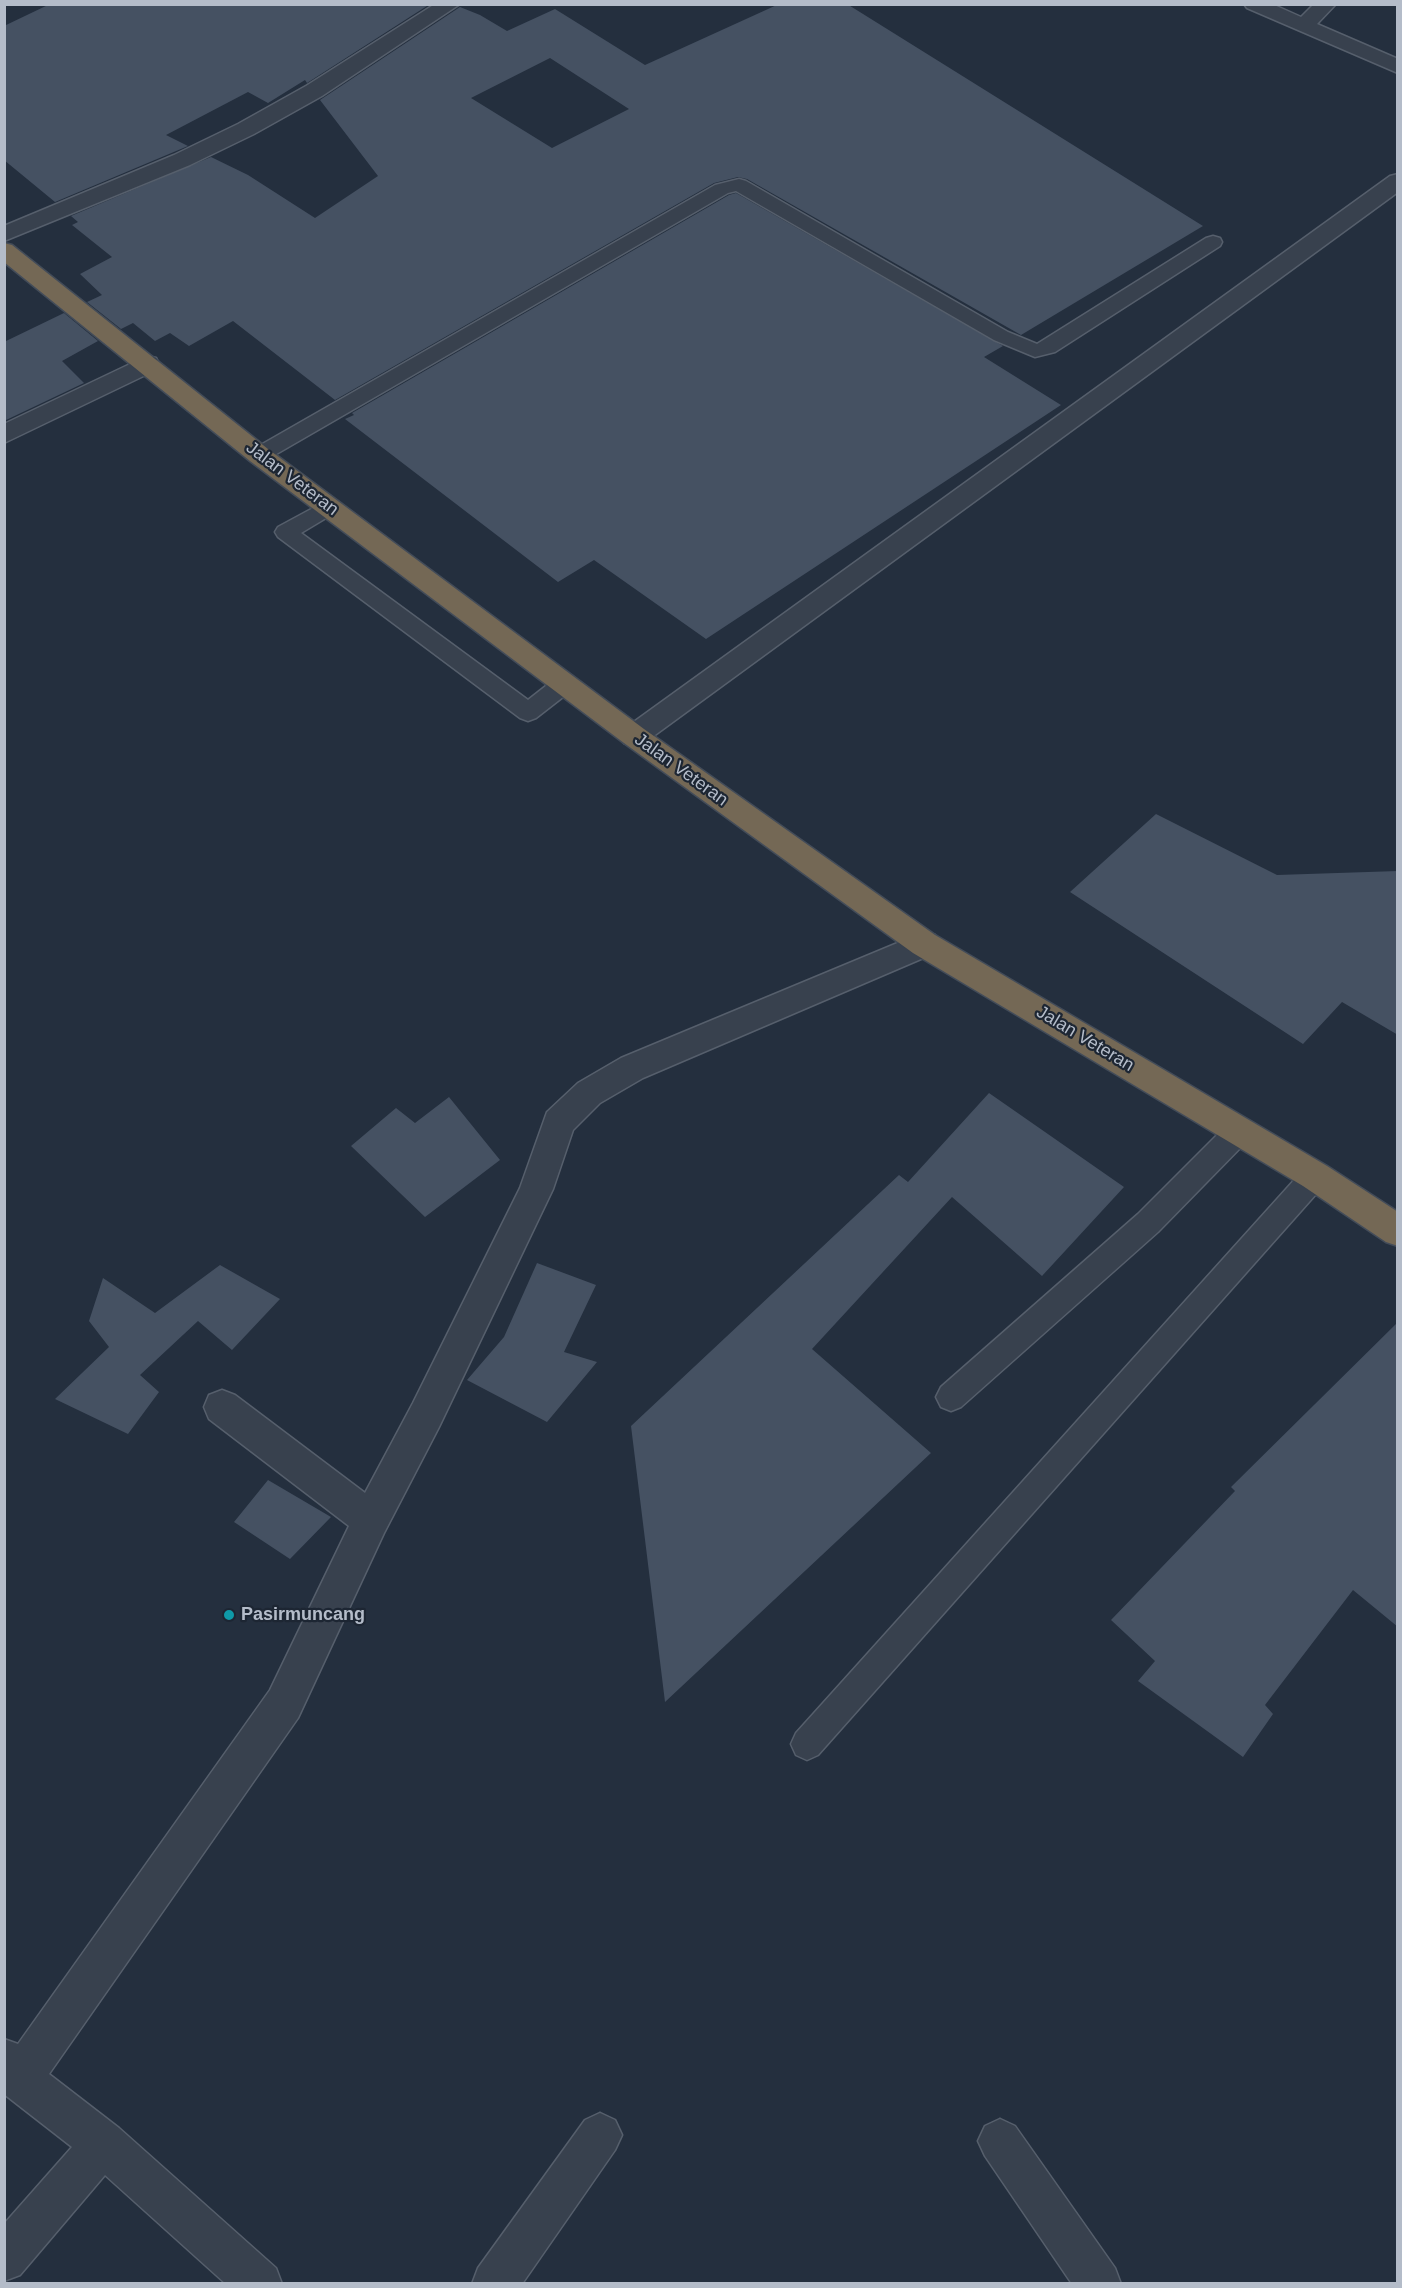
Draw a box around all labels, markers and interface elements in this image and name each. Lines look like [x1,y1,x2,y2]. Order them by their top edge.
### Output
street label: Jalan Veteran [242,437,342,521]
street label: Jalan Veteran [630,729,732,811]
street label: Jalan Veteran [1032,1001,1138,1077]
place label: Pasirmuncang [241,1604,365,1626]
marker: Pasirmuncang [222,1608,236,1622]

